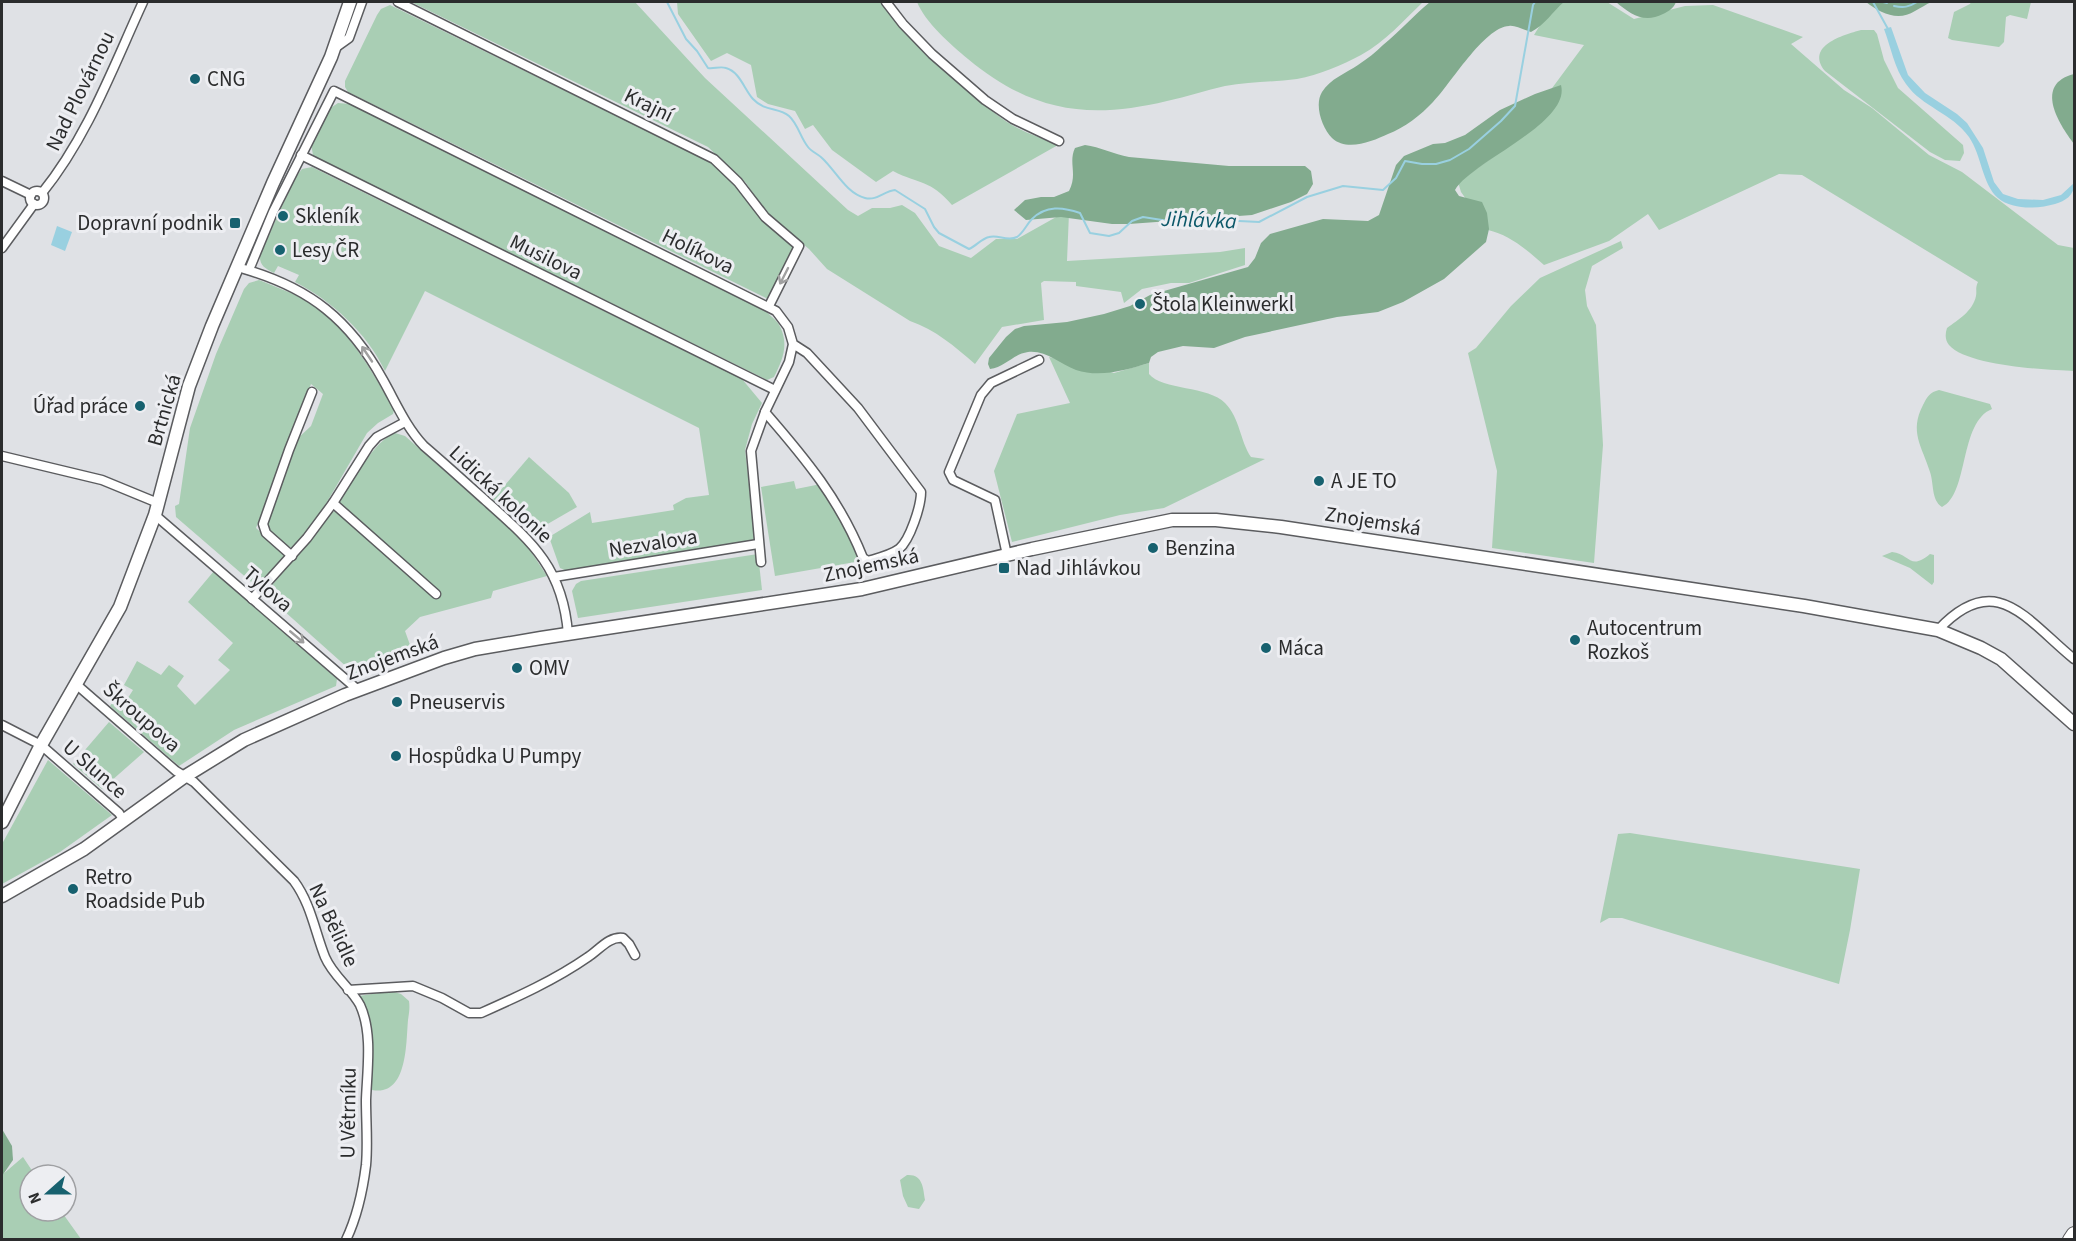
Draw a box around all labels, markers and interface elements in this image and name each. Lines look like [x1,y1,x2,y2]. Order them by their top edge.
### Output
street label: Nad Plovárnou [38,26,122,156]
place label: CNG [207,64,246,94]
marker: CNG [188,72,202,86]
street label: Krajní [619,80,679,130]
place label: Skleník [295,201,360,231]
water label: Jihlávka [1160,203,1238,237]
place label: Dopravní podnik [77,208,224,238]
marker: Skleník [276,209,290,223]
marker: Dopravní podnik [228,216,242,230]
street label: Holíkova [657,221,739,281]
street label: Musilova [505,227,587,287]
place label: Lesy ČR [292,235,359,265]
marker: Lesy ČR [273,243,287,257]
one-way arrow [778,267,789,285]
place label: Štola Kleinwerkl [1152,289,1294,319]
marker: Štola Kleinwerkl [1133,297,1147,311]
one-way arrow [361,346,373,362]
street label: Brtnická [139,370,189,450]
place label: Úřad práce [33,391,128,421]
marker: Úřad práce [133,399,147,413]
street label: Lidická kolonie [443,438,559,550]
place label: A JE TO [1331,466,1397,496]
marker: A JE TO [1312,474,1326,488]
street label: Znojemská [1323,499,1423,543]
street label: Nezvalova [606,521,700,565]
place label: Benzina [1165,533,1235,563]
street label: Znojemská [821,540,921,590]
marker: Benzina [1146,541,1160,555]
place label: Nad Jihlávkou [1016,553,1141,583]
street label: Tylova [237,559,299,619]
marker: Nad Jihlávkou [997,561,1011,575]
place label: Autocentrum Rozkoš [1587,613,1702,667]
street label: Znojemská [341,626,443,688]
one-way arrow [289,630,304,644]
place label: Máca [1278,633,1324,663]
marker: Autocentrum Rozkoš [1568,633,1582,647]
marker: Máca [1259,641,1273,655]
place label: OMV [529,653,569,683]
marker: OMV [510,661,524,675]
street label: Škroupova [97,675,187,759]
place label: Pneuservis [409,687,505,717]
marker: Pneuservis [390,695,404,709]
street label: U Slunce [56,732,134,806]
place label: Hospůdka U Pumpy [408,741,582,771]
marker: Hospůdka U Pumpy [389,749,403,763]
place label: Retro Roadside Pub [85,862,205,916]
street label: Na Bělidle [302,878,366,972]
marker: Retro Roadside Pub [66,882,80,896]
street label: U Větrníku [332,1067,364,1159]
north arrow [18,1163,78,1223]
text: N [23,1189,47,1207]

